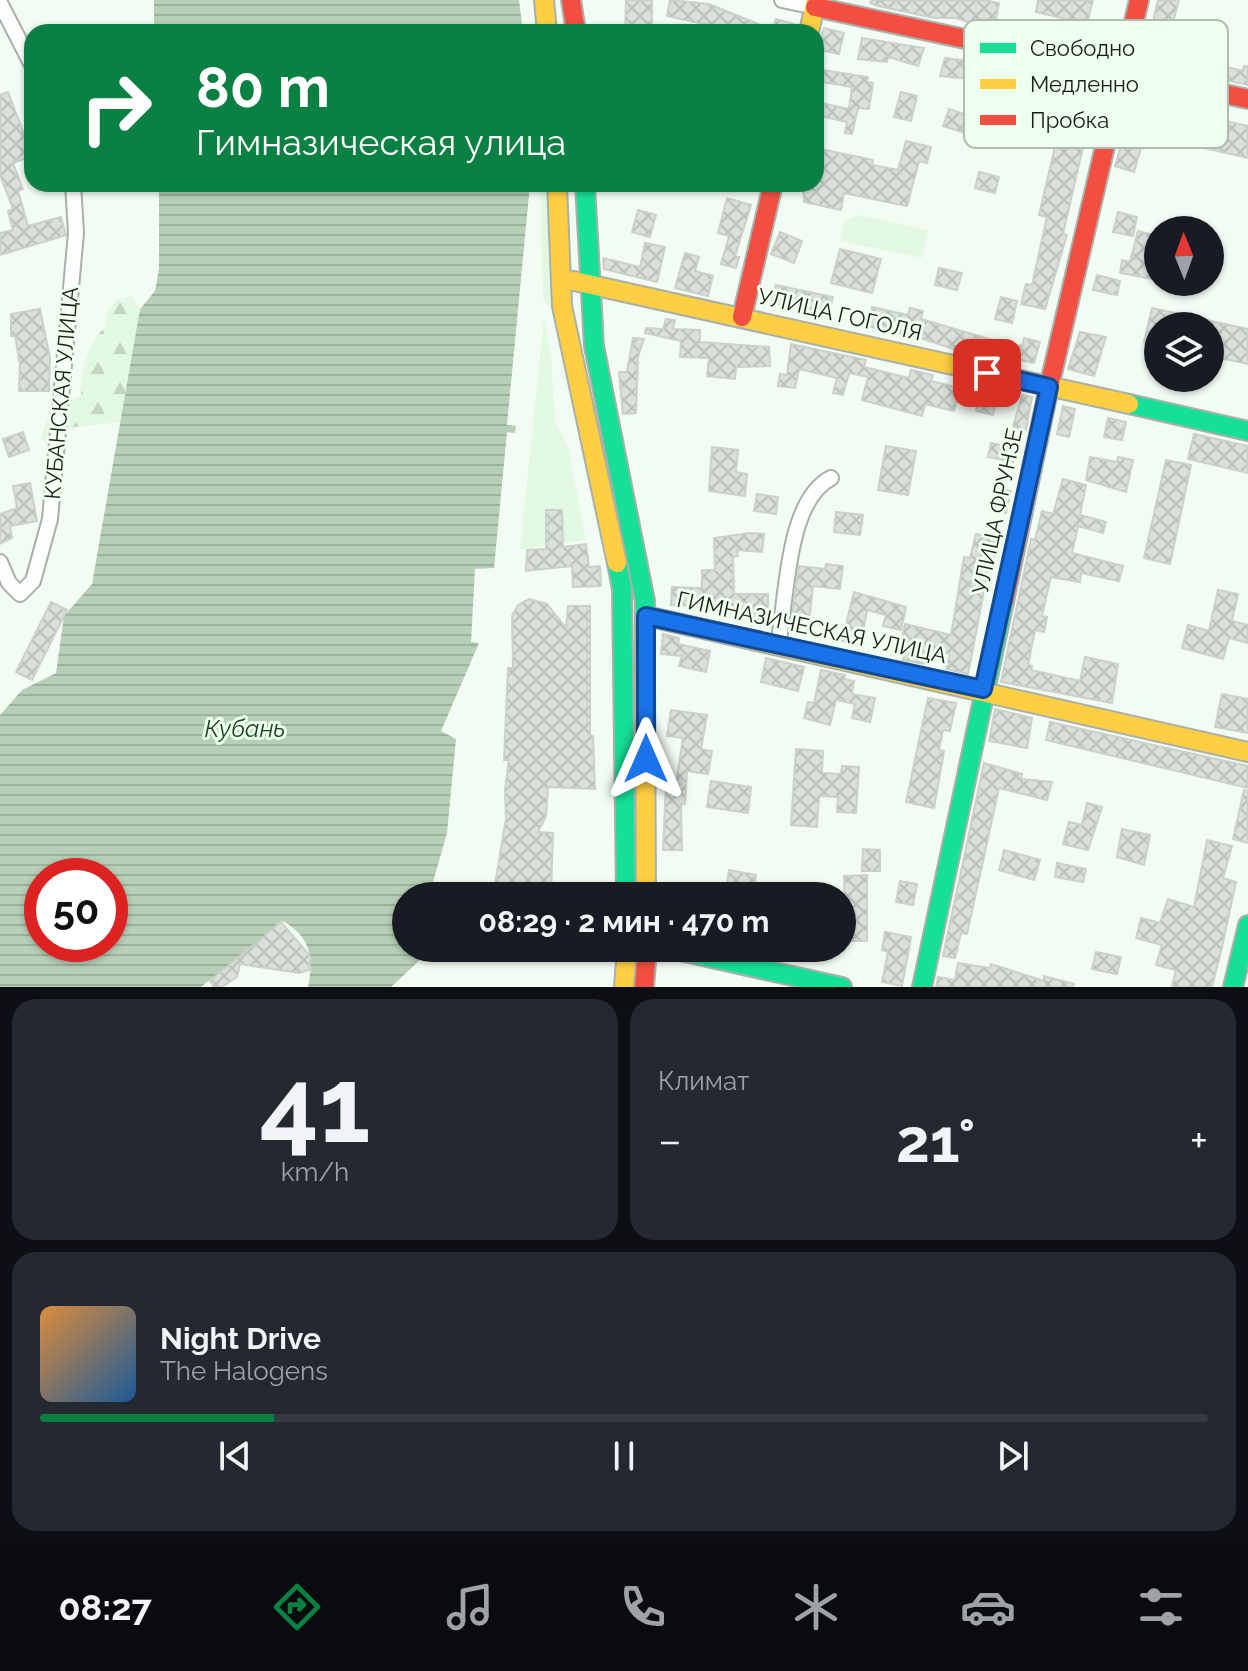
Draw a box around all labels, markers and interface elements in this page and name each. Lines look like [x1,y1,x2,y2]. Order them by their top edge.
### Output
legend [964,20,1228,148]
text: Свободно [1030,35,1135,61]
text: 80 m [196,54,330,120]
icon: right [64,56,168,160]
text: Медленно [1030,71,1139,97]
text: Пробка [1030,107,1109,133]
text: Гимназическая улица [196,121,566,163]
north arrow [1144,216,1224,296]
map controls [1144,216,1224,392]
street label: УЛИЦА ГОГОЛЯ [755,282,925,346]
street label: КУБАНСКАЯ УЛИЦА [39,285,83,500]
button: layers [1144,312,1224,392]
pin [953,339,1021,407]
icon: arrive [965,351,1009,395]
street label: УЛИЦА ФРУНЗЕ [967,426,1027,596]
street label: ГИМНАЗИЧЕСКАЯ УЛИЦА [675,586,949,668]
water label: Кубань [205,714,286,743]
position arrow [604,717,688,801]
speed limit sign: 50 [24,858,128,962]
text: 08:29 · 2 мин · 470 m [479,904,769,939]
text: 41 [260,1044,370,1166]
text: Климат [658,1066,749,1096]
text: 21° [896,1106,975,1176]
text: − [658,1115,682,1166]
text: + [1190,1115,1208,1166]
text: km/h [281,1157,349,1187]
text: Night Drive [160,1321,321,1356]
text: The Halogens [160,1356,328,1386]
icon: previous [213,1434,257,1478]
icon: pause [602,1434,646,1478]
icon: next [991,1434,1035,1478]
icon: directions [269,1579,325,1635]
icon: music [442,1579,498,1635]
icon: phone [615,1579,671,1635]
icon: climate [788,1579,844,1635]
icon: car [960,1579,1016,1635]
icon: filters [1133,1579,1189,1635]
text: 08:27 [58,1586,152,1628]

